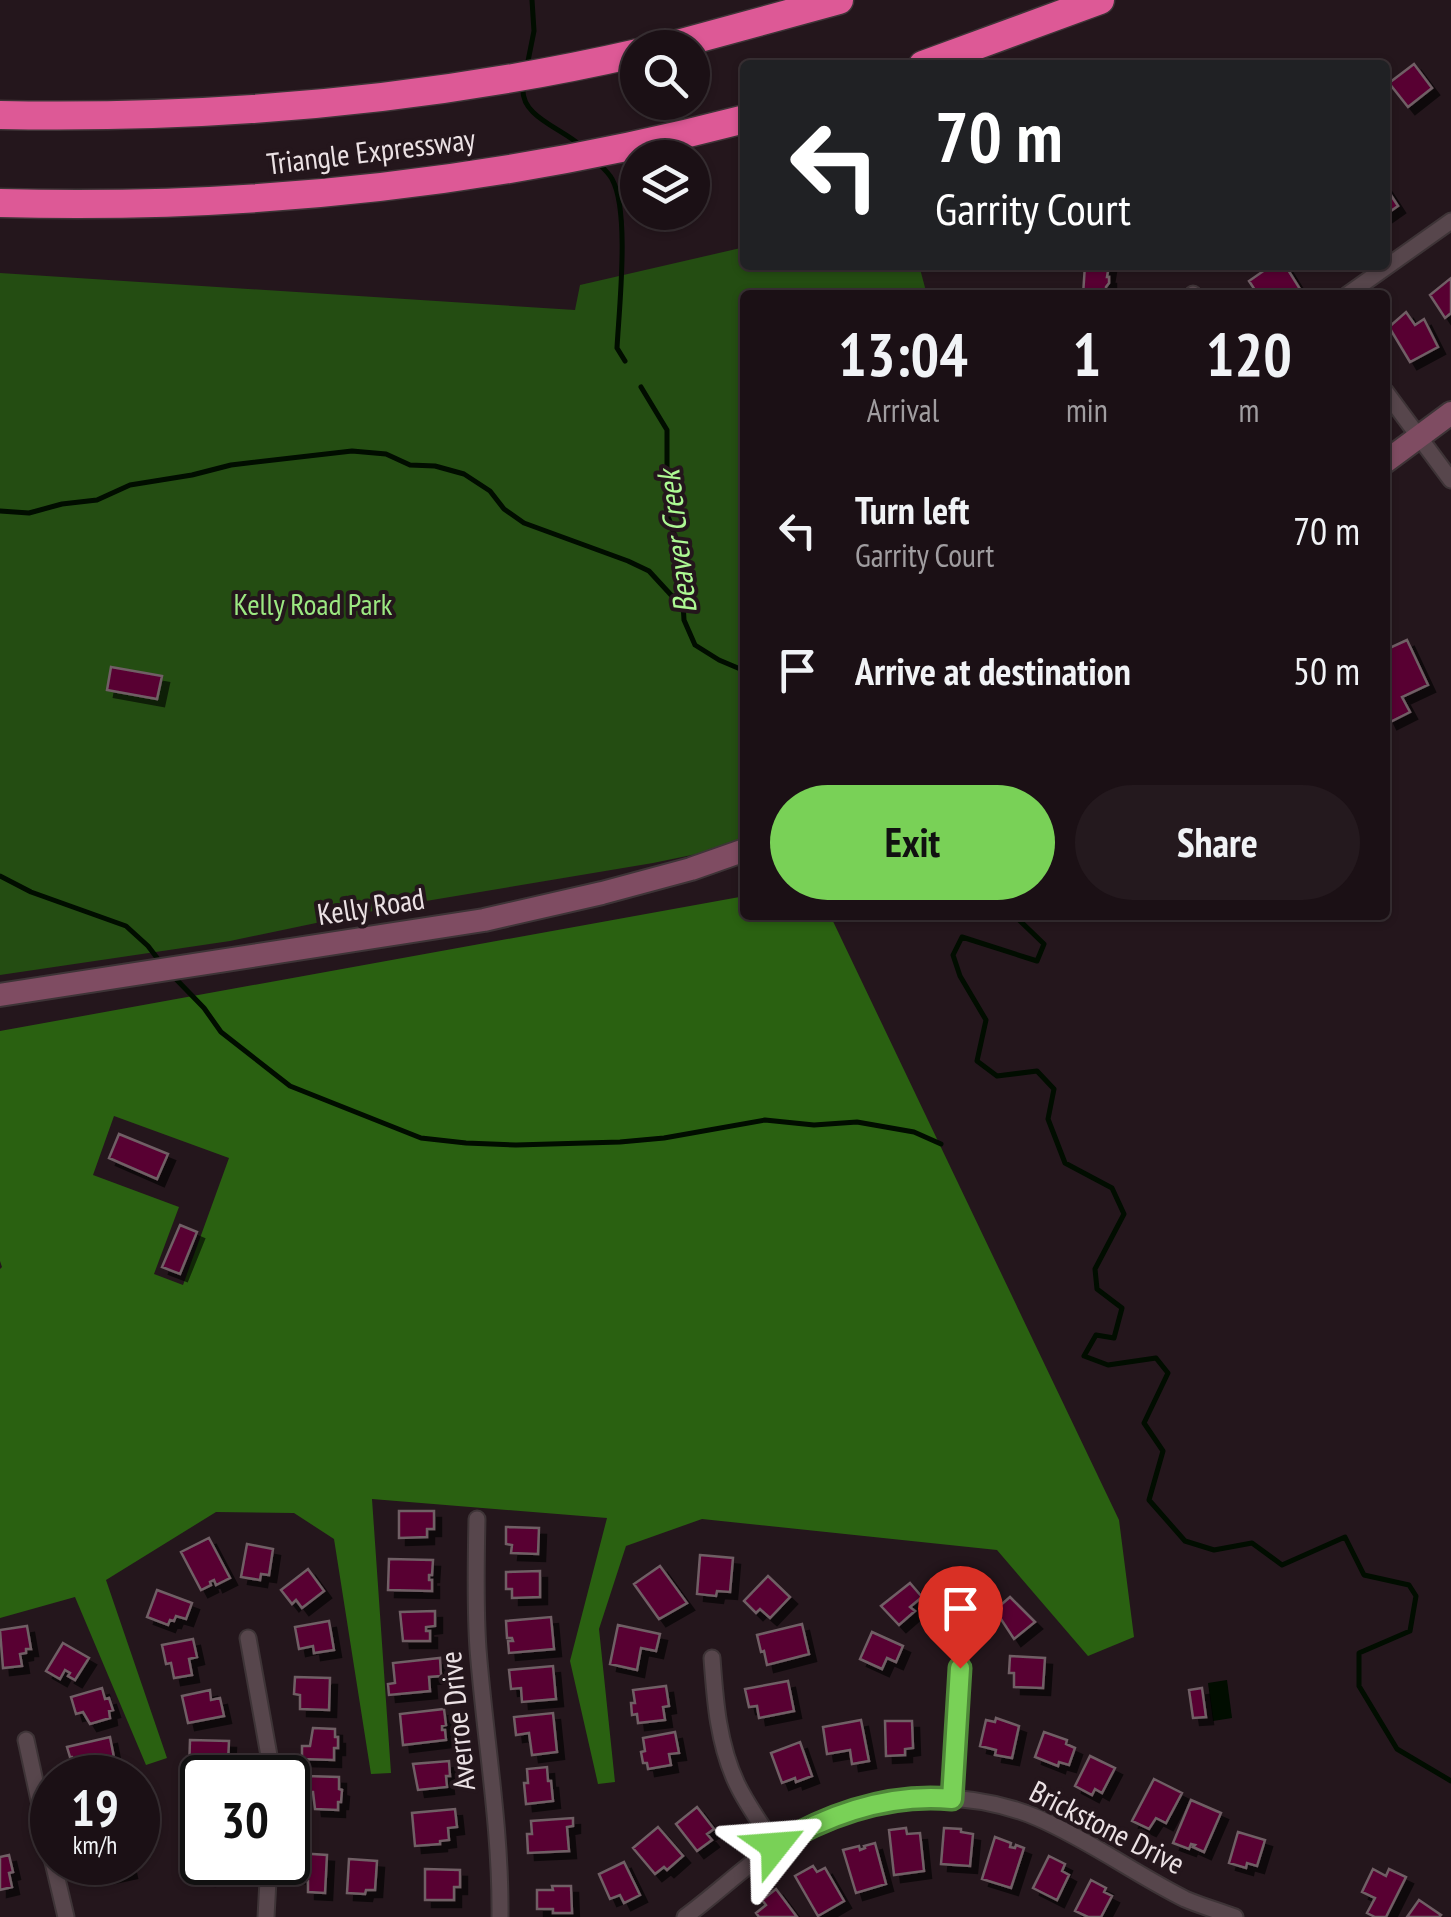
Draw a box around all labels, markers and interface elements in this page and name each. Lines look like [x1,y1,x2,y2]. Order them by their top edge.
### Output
map controls [620,30,710,230]
button: search [620,30,710,120]
text: 70 m [935,91,1063,181]
icon: left [770,100,900,230]
street label: Triangle Expressway [264,118,478,183]
button: layers [620,140,710,230]
text: Garrity Court [935,179,1131,237]
text: 13:04 [838,315,968,393]
text: 1 [1073,315,1101,393]
text: 120 [1206,315,1292,393]
text: Arrival [867,389,939,431]
text: min [1066,389,1108,431]
text: m [1238,389,1259,431]
water label: Beaver Creek [646,465,706,616]
text: Turn left [855,485,969,534]
icon: left [770,503,825,558]
text: 70 m [1293,506,1360,555]
text: Garrity Court [855,534,994,576]
park label: Kelly Road Park [234,584,393,623]
icon: arrive [770,643,825,698]
text: Arrive at destination [855,646,1131,695]
text: 50 m [1293,646,1360,695]
button: Exit [770,785,1055,900]
button: Share [1075,785,1360,900]
street label: Kelly Road [314,878,427,933]
pin [918,1566,1003,1669]
icon: arrive [933,1581,988,1636]
street label: Averroe Drive [430,1650,483,1793]
speed limit sign: 30 [180,1755,310,1885]
street label: Brickstone Drive [1024,1771,1192,1882]
text: 19 [71,1775,119,1840]
position arrow [723,1794,827,1898]
text: km/h [73,1829,117,1861]

